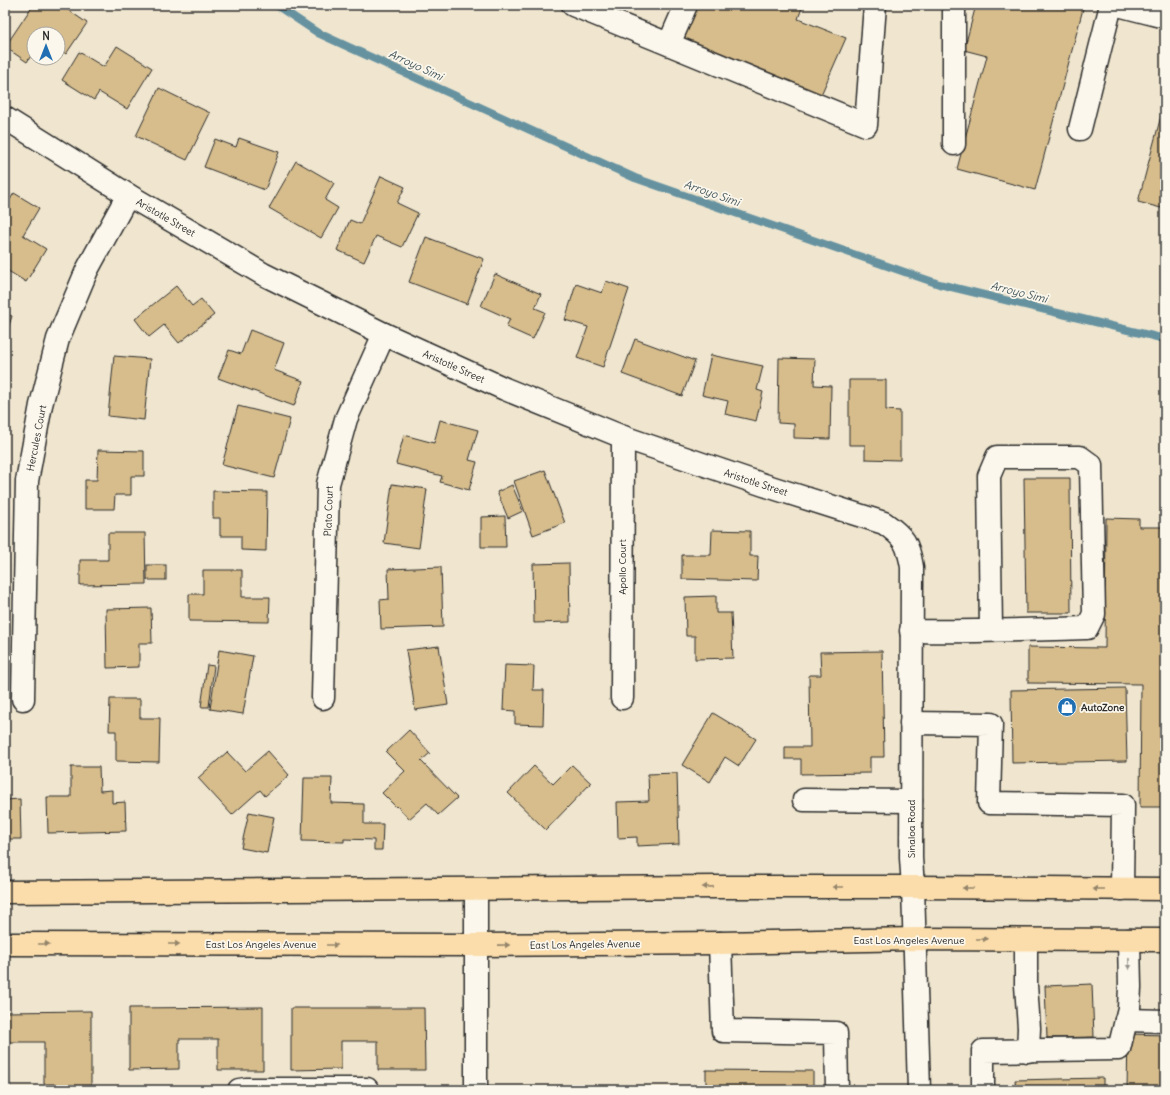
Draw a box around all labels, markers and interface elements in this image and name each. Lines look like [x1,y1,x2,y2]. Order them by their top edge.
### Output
north arrow [26,26,66,66]
text: N [42,29,50,43]
water label: Arroyo Simi [387,46,447,84]
water label: Arroyo Simi [682,177,743,210]
street label: Aristotle Street [134,195,198,240]
water label: Arroyo Simi [989,278,1050,306]
street label: Aristotle Street [421,347,487,386]
street label: Hercules Court [24,403,49,472]
street label: Aristotle Street [722,466,790,499]
street label: Plato Court [321,485,336,537]
street label: Apollo Court [616,539,629,595]
shop icon: AutoZone [1056,696,1078,718]
place label: AutoZone [1081,701,1125,714]
street label: Sinaloa Road [905,800,918,858]
one-way arrow [702,884,714,891]
one-way arrow [831,884,844,890]
one-way arrow [961,885,974,891]
one-way arrow [1091,886,1104,892]
street label: East Los Angeles Avenue [854,934,964,947]
one-way arrow [976,936,989,942]
street label: East Los Angeles Avenue [529,937,641,952]
street label: East Los Angeles Avenue [206,938,316,951]
one-way arrow [38,941,51,947]
one-way arrow [168,941,181,947]
one-way arrow [326,941,338,948]
one-way arrow [498,942,511,948]
one-way arrow [1126,958,1133,970]

